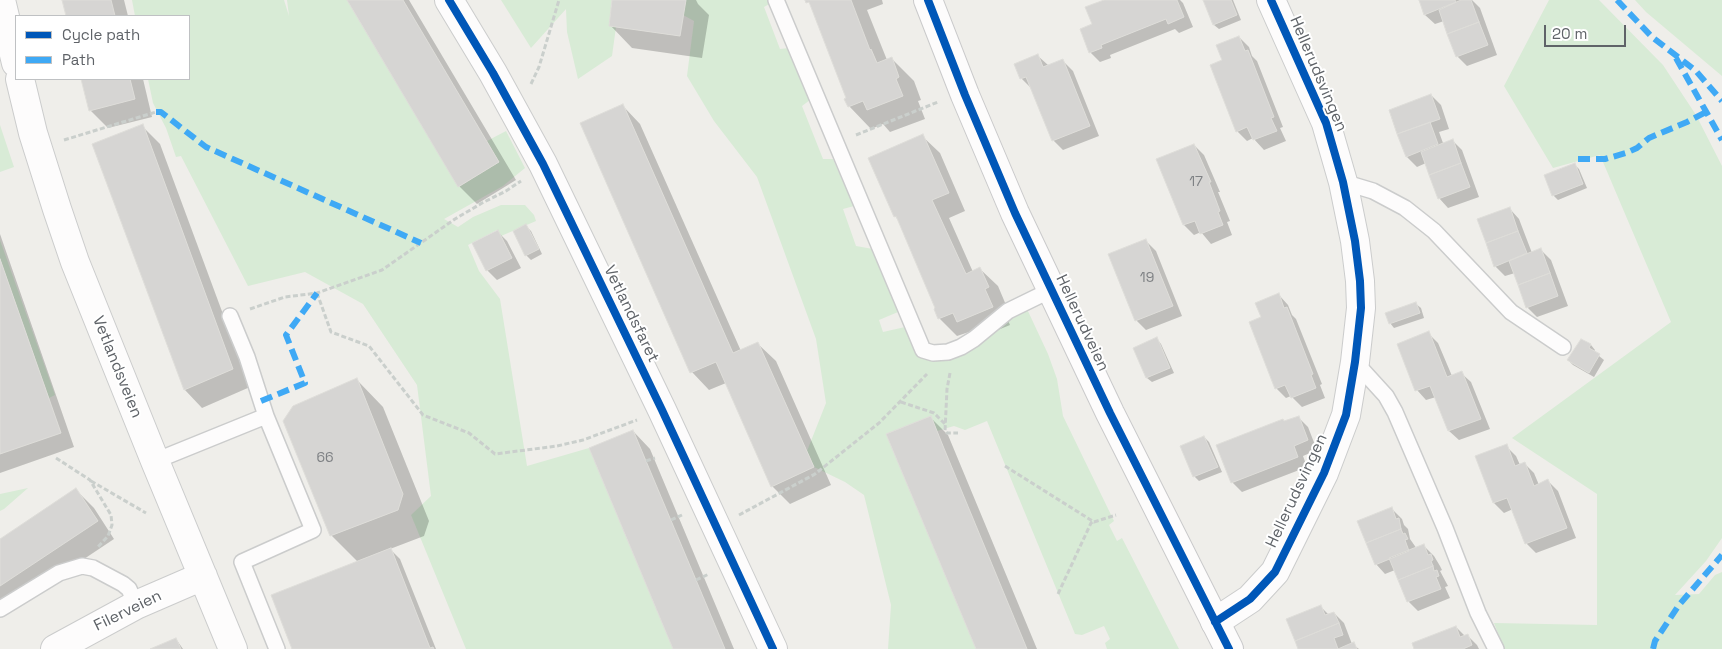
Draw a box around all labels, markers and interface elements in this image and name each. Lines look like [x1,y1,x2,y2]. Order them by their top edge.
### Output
street label: Hellerudsvingen [1285,13,1351,135]
legend [15,15,190,80]
scale bar [1547,15,1630,47]
text: 20 m [1552,24,1587,43]
text: Cycle path [62,25,140,44]
text: Path [62,50,95,69]
house number: 17 [1189,174,1203,190]
street label: Vetlandsfaret [599,262,663,366]
house number: 19 [1140,270,1154,286]
street label: Hellerudveien [1051,272,1113,374]
street label: Vetlandsveien [88,313,146,421]
street label: Hellerudsvingen [1262,431,1332,551]
house number: 66 [316,450,334,466]
street label: Filerveien [91,586,165,636]

